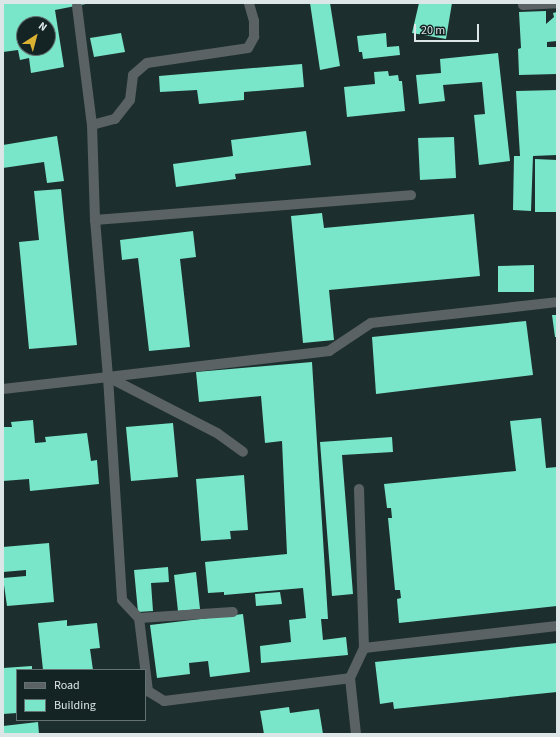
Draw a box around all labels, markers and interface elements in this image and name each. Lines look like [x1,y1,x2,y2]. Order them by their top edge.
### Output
north arrow [16,16,56,56]
scale bar [416,16,481,42]
text: N [35,18,50,35]
text: 20 m [421,22,445,39]
legend [16,669,146,721]
text: Road [54,677,80,694]
text: Building [54,697,96,714]

